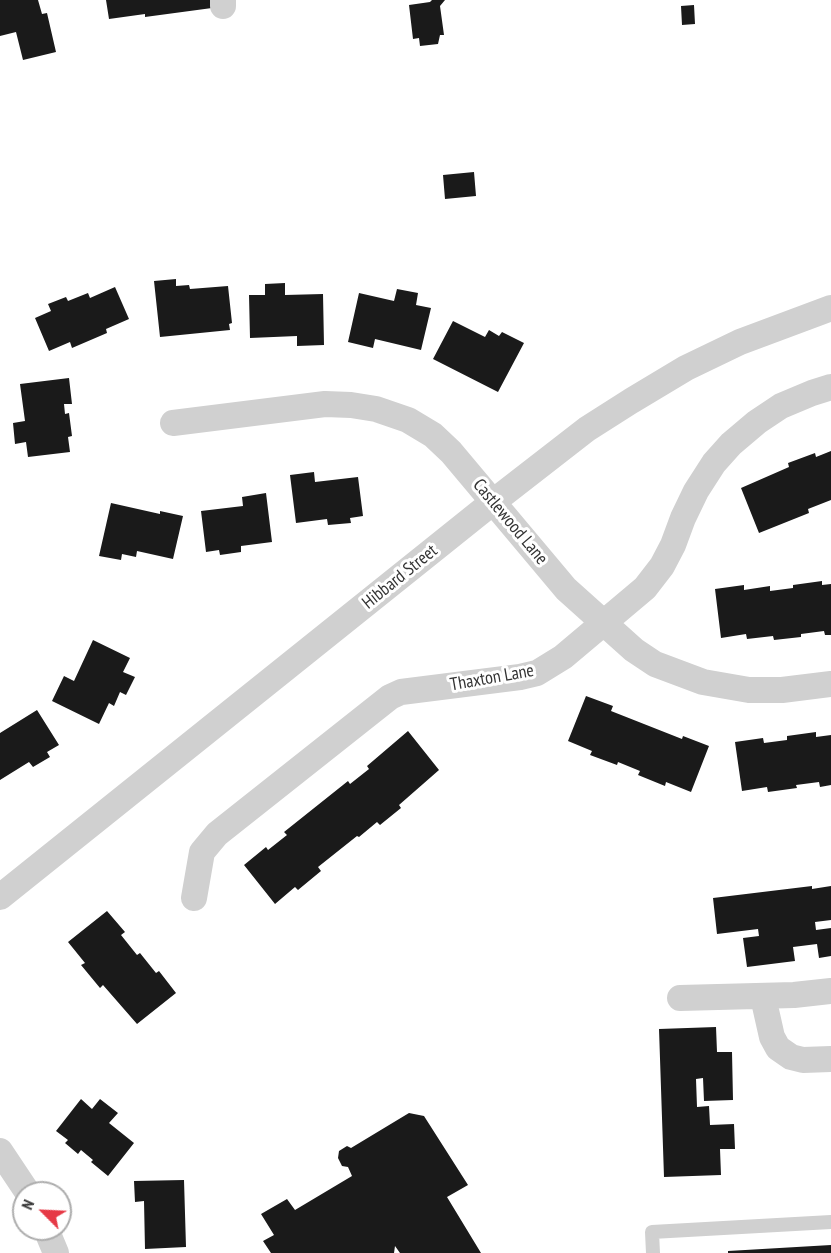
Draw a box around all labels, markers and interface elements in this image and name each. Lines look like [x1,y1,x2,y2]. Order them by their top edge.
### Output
street label: Castlewood Lane [468,475,552,569]
street label: Hibbard Street [358,540,442,614]
street label: Thaxton Lane [448,660,536,696]
north arrow [12,1181,72,1241]
text: N [16,1196,38,1213]

